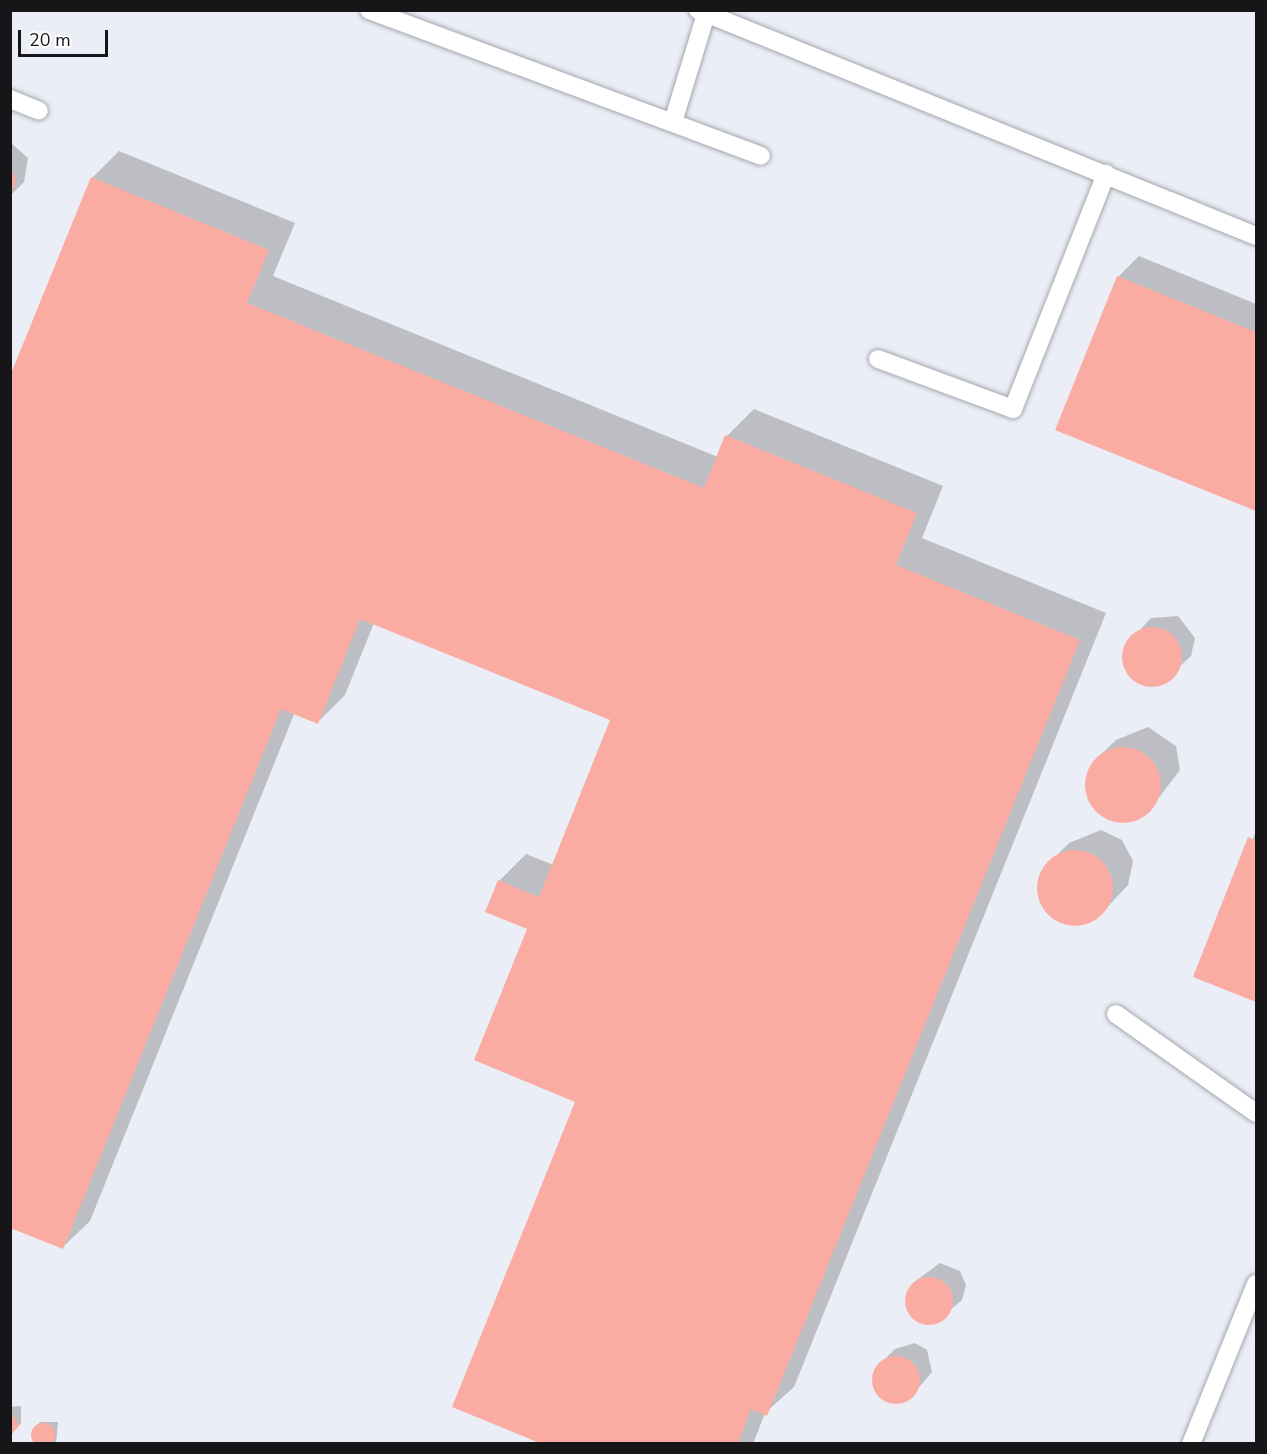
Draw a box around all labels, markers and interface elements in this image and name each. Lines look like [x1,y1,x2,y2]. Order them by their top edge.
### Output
scale bar [21,18,111,56]
text: 20 m [29,28,71,52]

